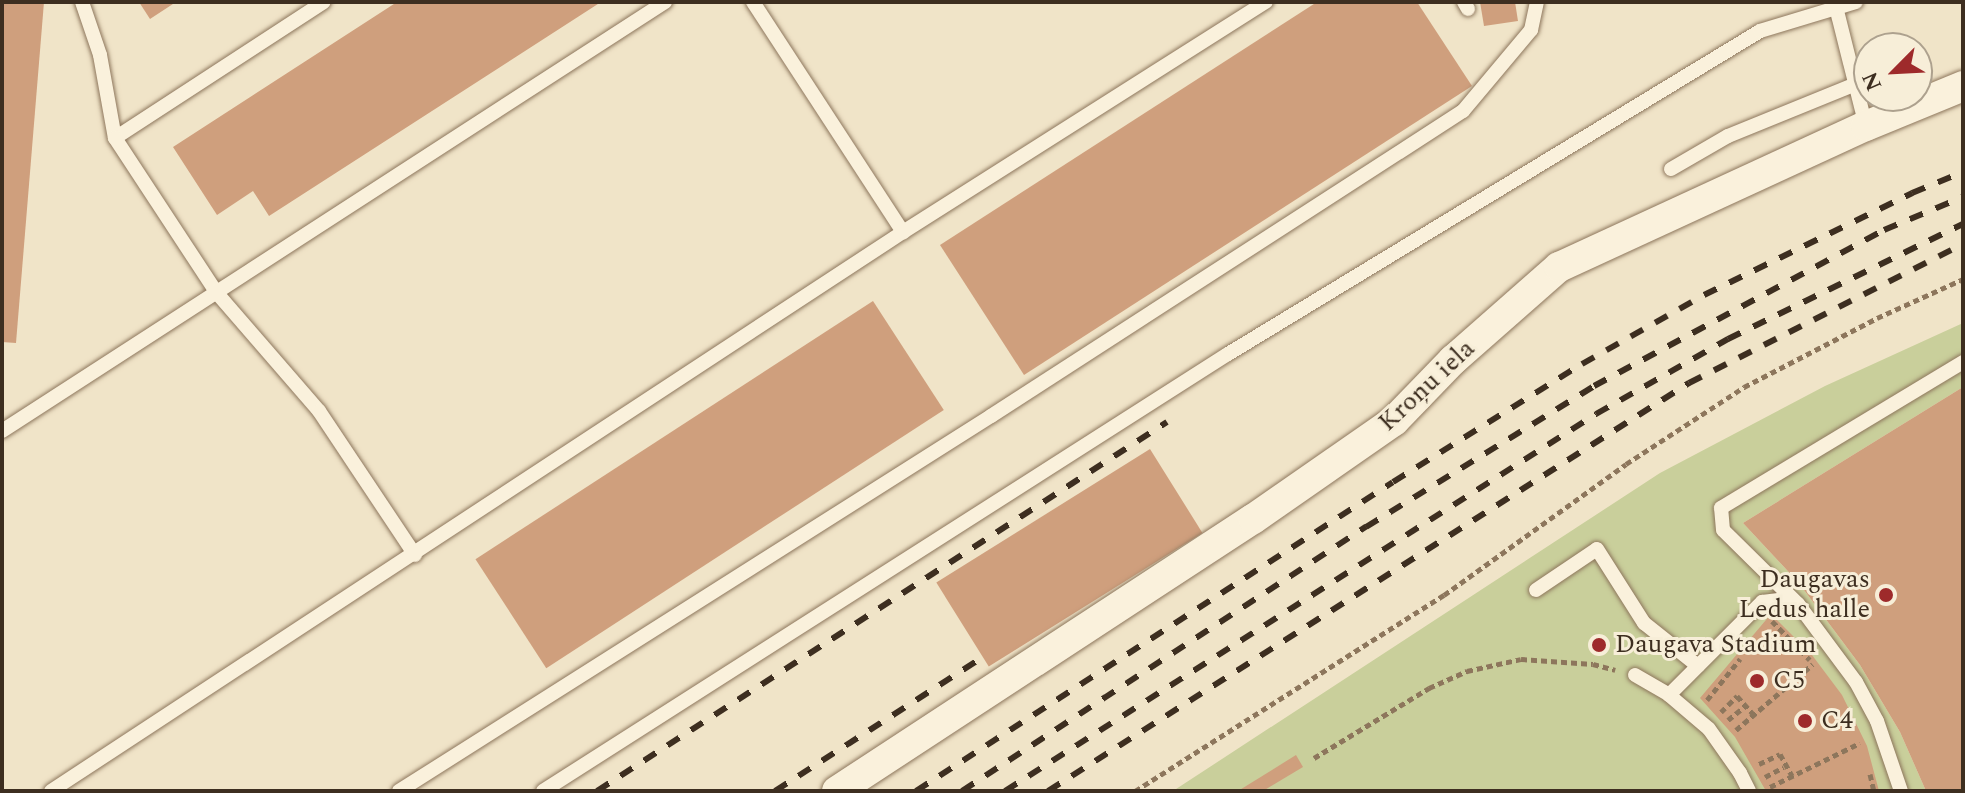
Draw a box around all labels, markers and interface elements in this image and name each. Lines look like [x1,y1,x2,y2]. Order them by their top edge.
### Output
north arrow [1853,32,1933,112]
text: N [1854,66,1891,96]
street label: Kroņu iela [1372,334,1482,438]
place label: Daugavas Ledus halle [1739,564,1870,626]
marker: Daugavas Ledus halle [1877,586,1895,604]
place label: Daugava Stadium [1615,629,1816,661]
marker: Daugava Stadium [1590,636,1608,654]
place label: C5 [1773,665,1805,697]
marker: C5 [1748,672,1766,690]
place label: C4 [1821,705,1853,737]
marker: C4 [1796,712,1814,730]

